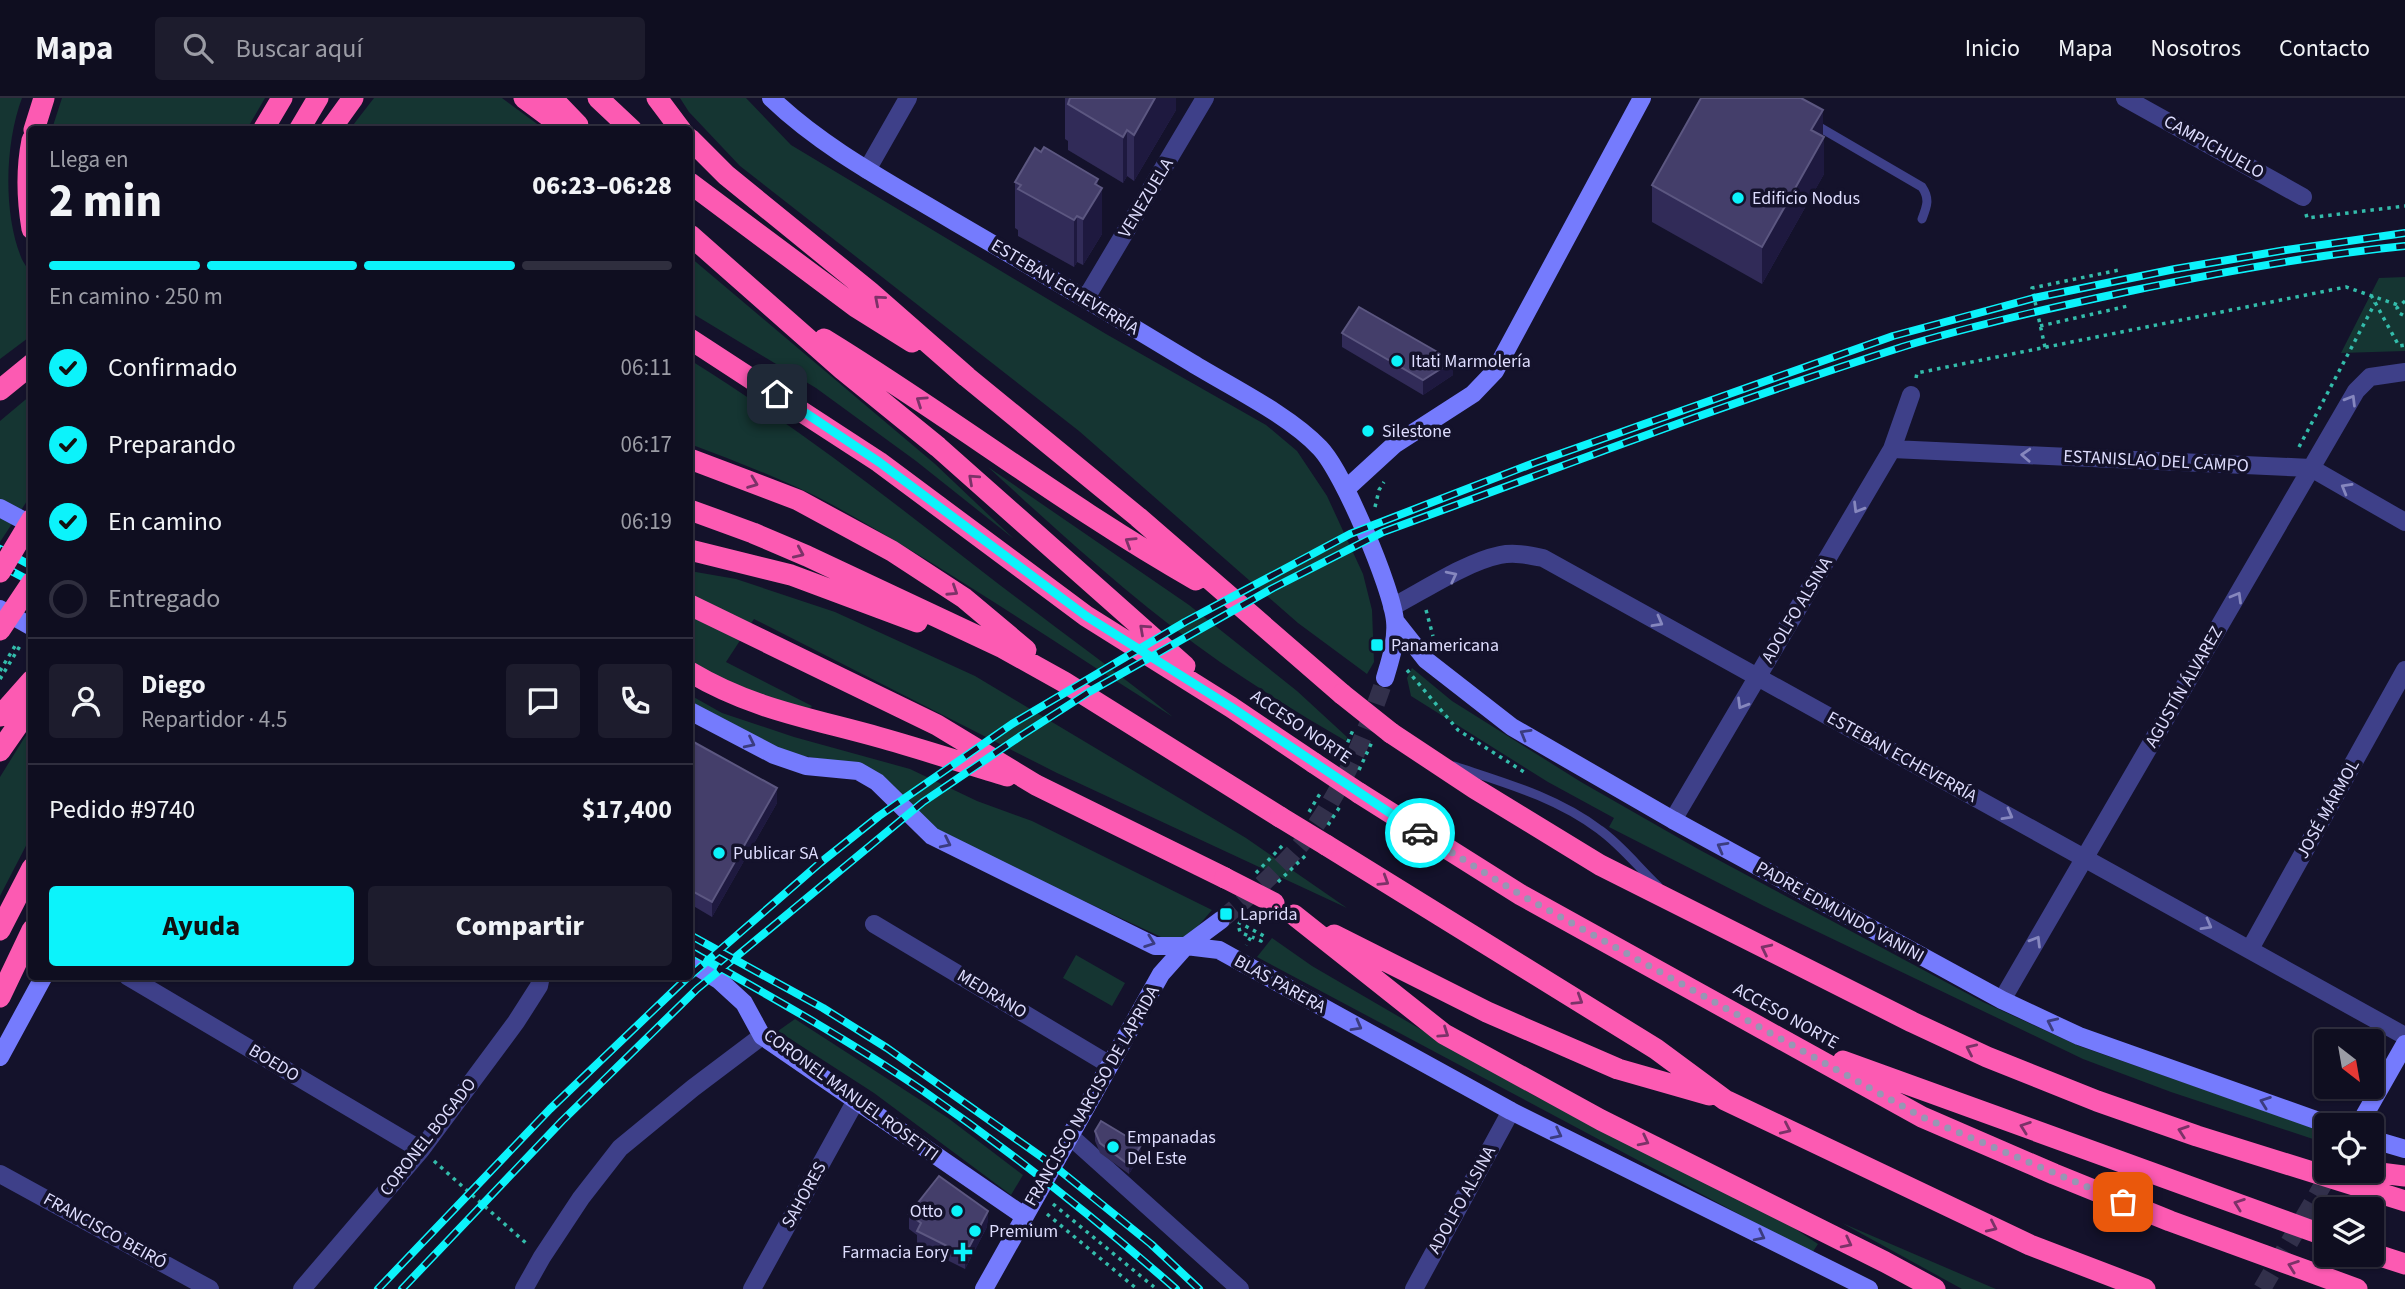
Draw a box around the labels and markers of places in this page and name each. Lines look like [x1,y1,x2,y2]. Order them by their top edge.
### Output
place label: Edificio Nodus [1752,186,1860,211]
marker: Edificio Nodus [1730,190,1746,206]
place label: Itati Marmolería [1411,349,1531,374]
marker: Itati Marmolería [1389,353,1405,369]
pin [747,364,807,424]
place label: Silestone [1382,419,1451,444]
marker: Silestone [1360,423,1376,439]
place label: Panamericana [1391,633,1499,658]
marker: Panamericana [1369,637,1385,653]
place label: Publicar SA [733,841,819,866]
marker: Publicar SA [711,845,727,861]
place label: Laprida [1240,902,1298,927]
marker: Laprida [1218,906,1234,922]
place label: Empanadas Del Este [1127,1125,1216,1171]
marker: Empanadas Del Este [1105,1139,1121,1155]
pin [2093,1172,2153,1232]
place label: Otto [910,1199,943,1224]
marker: Otto [949,1203,965,1219]
place label: Premium [989,1219,1058,1244]
marker: Premium [967,1223,983,1239]
place label: Farmacia Eory [842,1240,950,1265]
marker: Farmacia Eory [955,1244,971,1260]

